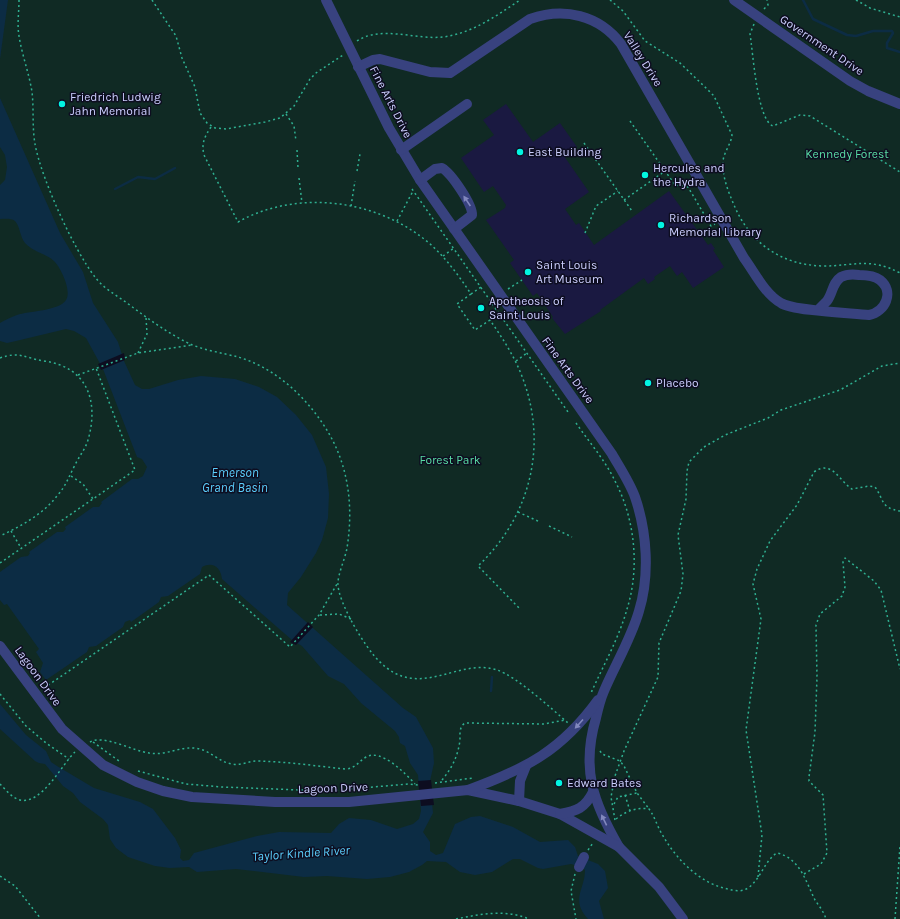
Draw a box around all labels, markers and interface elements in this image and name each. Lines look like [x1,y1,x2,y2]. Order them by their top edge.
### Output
street label: Government Drive [777,12,867,78]
street label: Valley Drive [621,29,665,89]
street label: Fine Arts Drive [367,64,415,140]
place label: Friedrich Ludwig Jahn Memorial [70,90,161,118]
marker: Friedrich Ludwig Jahn Memorial [57,99,67,109]
place label: East Building [528,145,602,159]
marker: East Building [515,147,525,157]
park label: Kennedy Forest [805,147,889,161]
place label: Hercules and the Hydra [653,161,725,189]
marker: Hercules and the Hydra [640,170,650,180]
one-way arrow [463,196,471,206]
place label: Richardson Memorial Library [669,211,761,239]
marker: Richardson Memorial Library [656,220,666,230]
place label: Saint Louis Art Museum [536,258,603,286]
marker: Saint Louis Art Museum [523,267,533,277]
place label: Apotheosis of Saint Louis [489,294,565,322]
marker: Apotheosis of Saint Louis [476,303,486,313]
street label: Fine Arts Drive [539,334,597,406]
place label: Placebo [656,376,699,390]
marker: Placebo [643,378,653,388]
park label: Forest Park [419,453,481,467]
water label: Emerson Grand Basin [202,465,268,495]
street label: Lagoon Drive [12,643,64,709]
one-way arrow [575,719,584,729]
place label: Edward Bates [567,776,642,790]
marker: Edward Bates [554,778,564,788]
street label: Lagoon Drive [298,780,368,796]
one-way arrow [601,815,607,826]
water label: Taylor Kindle River [252,842,351,864]

